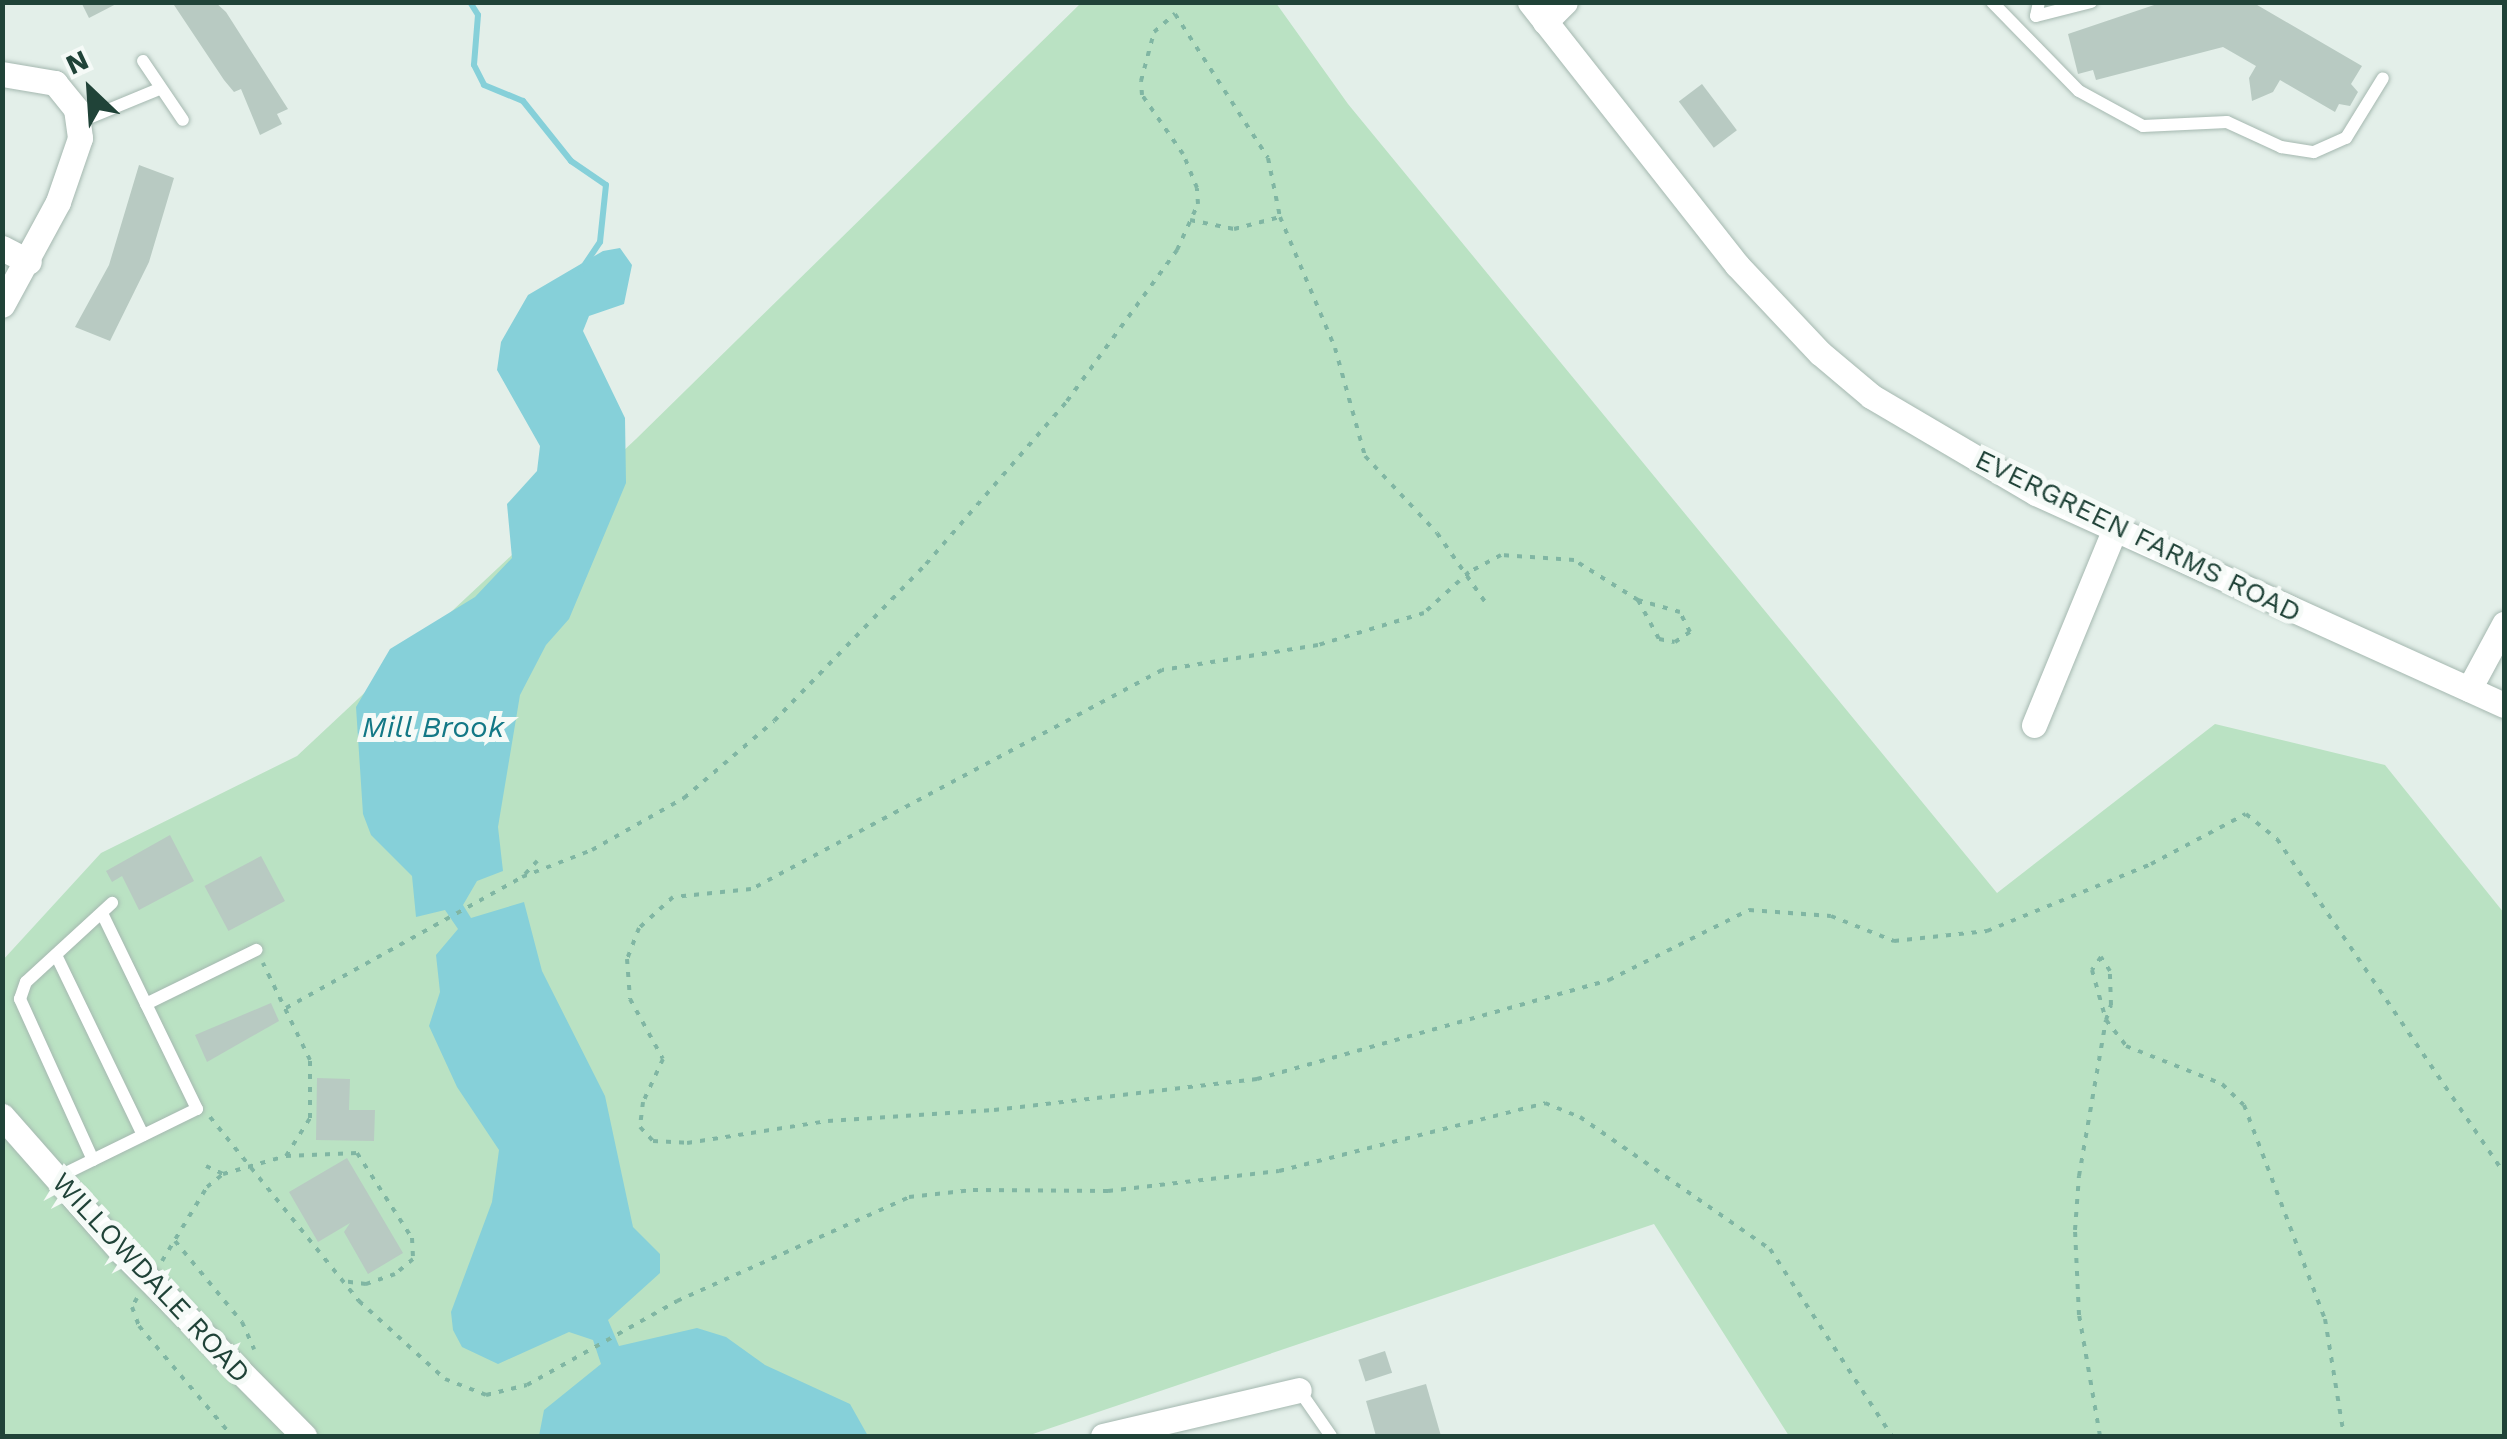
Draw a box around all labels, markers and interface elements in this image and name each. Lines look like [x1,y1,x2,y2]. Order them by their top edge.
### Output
north arrow [40,40,140,140]
text: N [61,43,93,82]
street label: EVERGREEN FARMS ROAD [1970,442,2306,630]
water label: Mill Brook [361,709,505,745]
street label: WILLOWDALE ROAD [45,1166,257,1390]

